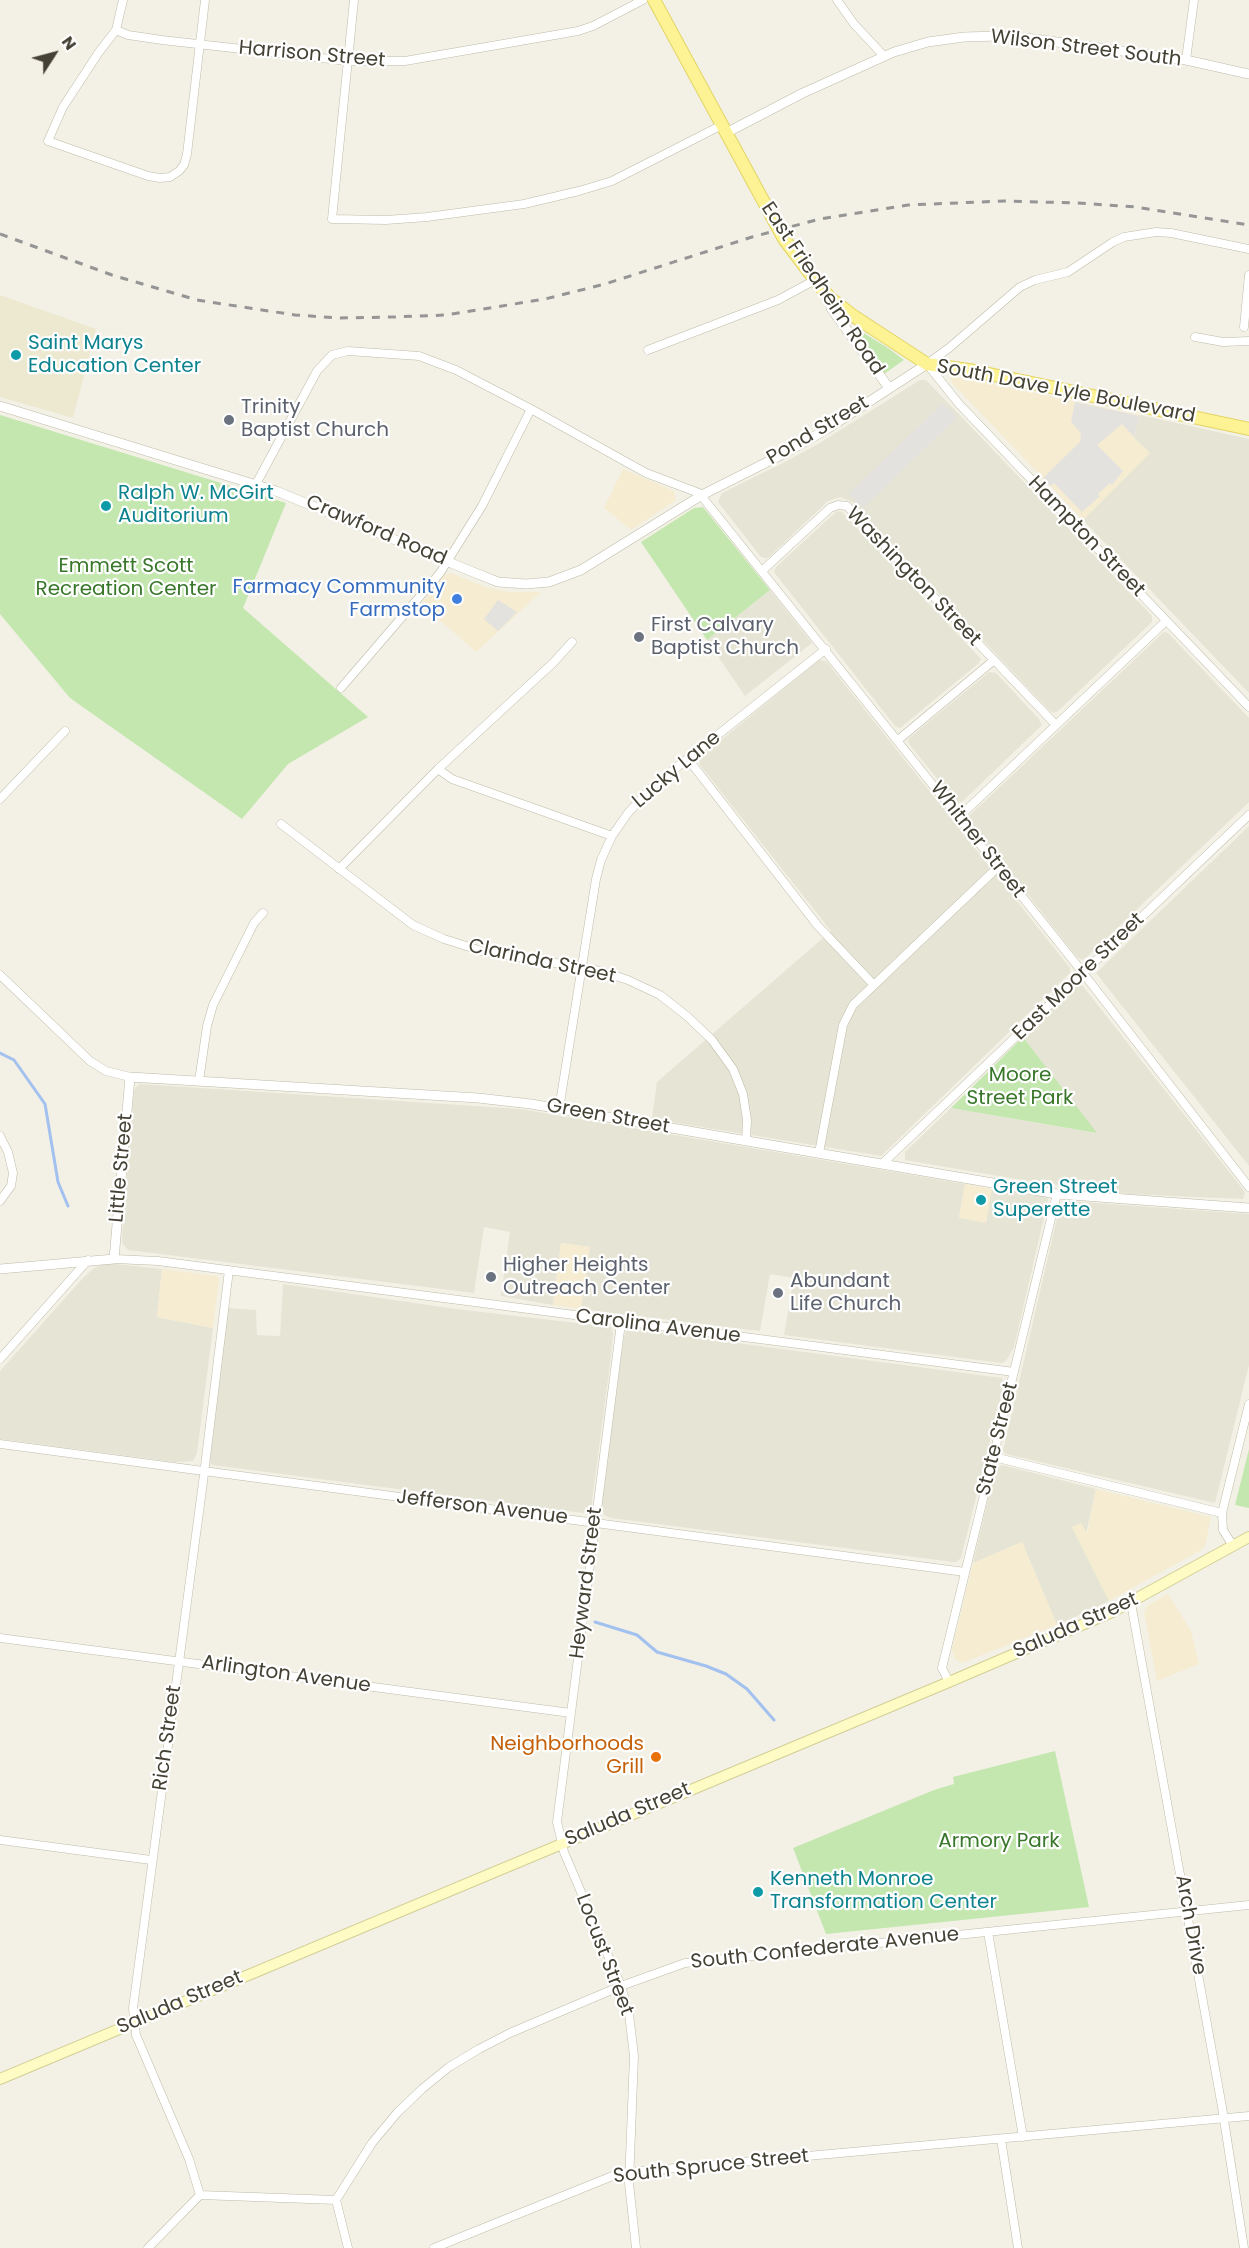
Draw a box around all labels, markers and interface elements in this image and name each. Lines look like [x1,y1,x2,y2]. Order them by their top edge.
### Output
north arrow [24,24,84,84]
street label: Wilson Street South [989,25,1183,73]
text: N [56,31,82,55]
street label: Harrison Street [238,37,386,73]
street label: East Friedheim Road [755,198,889,380]
place label: Saint Marys Education Center [28,332,201,379]
marker: Saint Marys Education Center [9,348,23,362]
street label: South Dave Lyle Boulevard [935,355,1197,429]
street label: Pond Street [763,391,873,471]
place label: Trinity Baptist Church [241,396,389,443]
marker: Trinity Baptist Church [222,413,236,427]
street label: Hampton Street [1022,472,1150,602]
place label: Ralph W. McGirt Auditorium [118,482,274,529]
street label: Crawford Road [302,491,450,571]
marker: Ralph W. McGirt Auditorium [99,499,113,513]
street label: Washington Street [840,502,986,652]
park label: Emmett Scott Recreation Center [36,555,216,602]
place label: Farmacy Community Farmstop [233,576,445,623]
marker: Farmacy Community Farmstop [450,592,464,606]
place label: First Calvary Baptist Church [651,614,799,661]
marker: First Calvary Baptist Church [632,630,646,644]
street label: Lucky Lane [628,726,726,814]
street label: Whitner Street [924,777,1030,903]
street label: East Moore Street [1008,908,1150,1046]
street label: Clarinda Street [466,935,618,989]
park label: Moore Street Park [967,1064,1073,1111]
street label: Green Street [545,1094,671,1140]
street label: Little Street [105,1112,139,1224]
place label: Green Street Superette [993,1176,1118,1223]
marker: Green Street Superette [974,1193,988,1207]
place label: Higher Heights Outreach Center [503,1254,670,1301]
marker: Higher Heights Outreach Center [484,1270,498,1284]
place label: Abundant Life Church [790,1270,901,1317]
marker: Abundant Life Church [771,1286,785,1300]
street label: Carolina Avenue [574,1305,742,1349]
street label: State Street [972,1380,1024,1498]
street label: Jefferson Avenue [395,1486,569,1530]
street label: Heyward Street [566,1506,608,1660]
street label: Saluda Street [1010,1588,1142,1664]
street label: Arlington Avenue [200,1651,372,1699]
street label: Rich Street [149,1684,187,1792]
place label: Neighborhoods Grill [490,1733,644,1780]
marker: Neighborhoods Grill [649,1750,663,1764]
street label: Saluda Street [562,1778,694,1852]
park label: Armory Park [938,1830,1060,1854]
place label: Kenneth Monroe Transformation Center [770,1868,997,1915]
street label: Arch Drive [1169,1873,1211,1977]
marker: Kenneth Monroe Transformation Center [751,1885,765,1899]
street label: Locust Street [570,1891,638,2019]
street label: South Confederate Avenue [690,1923,960,1975]
street label: Saluda Street [114,1966,246,2040]
street label: South Spruce Street [612,2145,810,2189]

